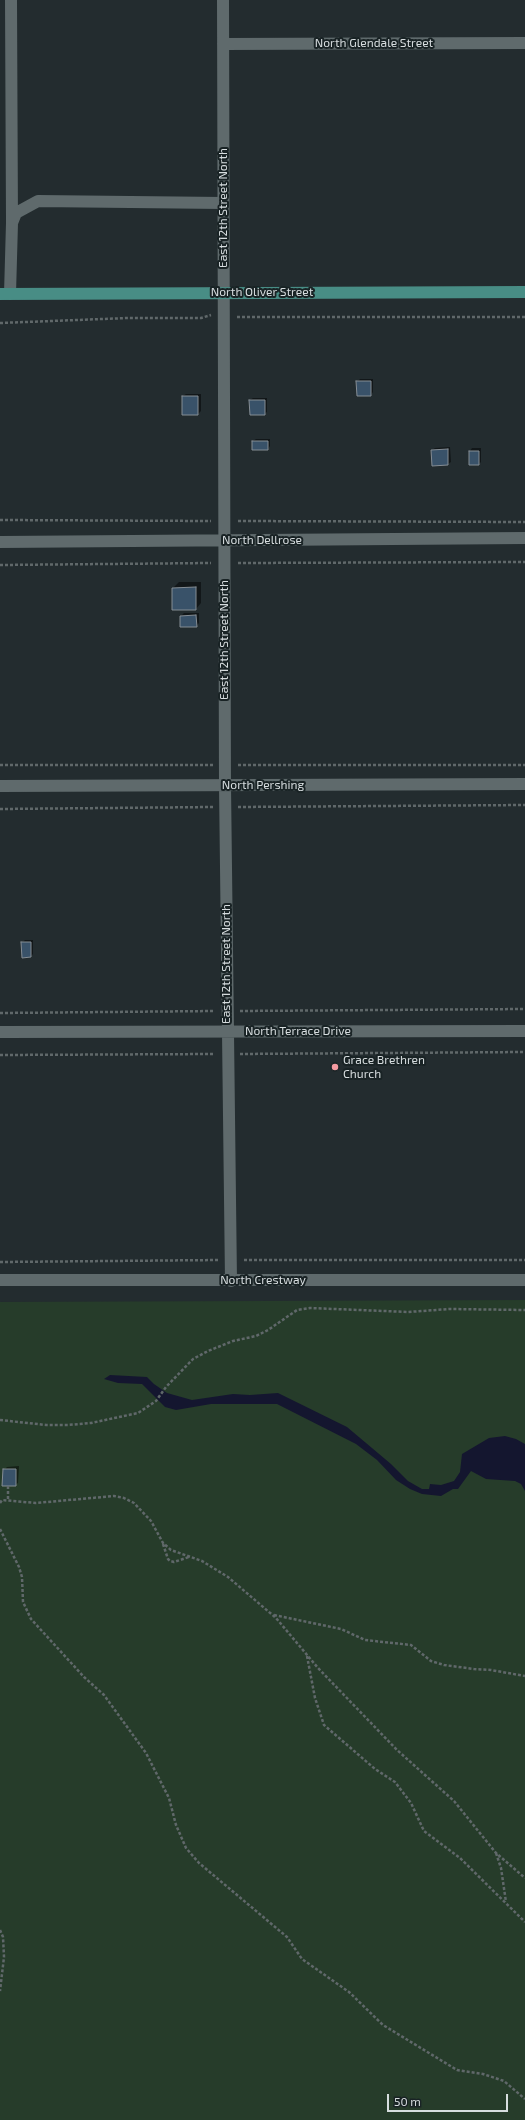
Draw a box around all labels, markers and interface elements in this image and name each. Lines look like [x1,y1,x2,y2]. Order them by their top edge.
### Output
street label: North Glendale Street [315,36,433,50]
street label: East 12th Street North [216,148,230,268]
street label: North Oliver Street [211,285,313,299]
street label: North Dellrose [222,533,302,547]
street label: East 12th Street North [217,580,231,700]
street label: North Pershing [222,778,304,792]
street label: East 12th Street North [219,904,233,1024]
street label: North Terrace Drive [245,1024,351,1038]
place label: Grace Brethren Church [343,1053,425,1081]
marker: Grace Brethren Church [330,1062,340,1072]
street label: North Crestway [220,1273,306,1287]
scale bar [389,2086,510,2112]
text: 50 m [394,2094,421,2108]

